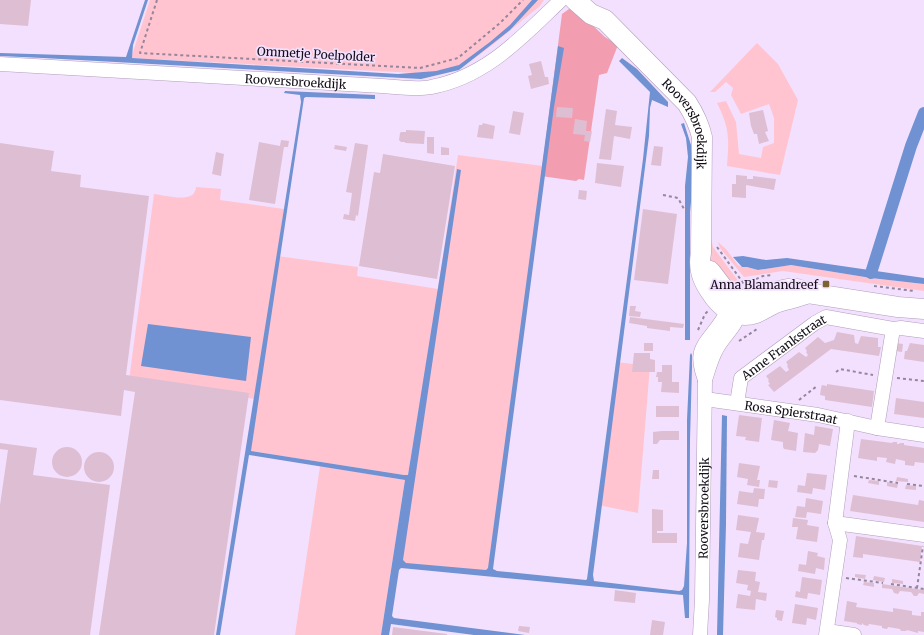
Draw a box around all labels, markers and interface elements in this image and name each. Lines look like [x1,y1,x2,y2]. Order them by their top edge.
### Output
street label: Ommetje Poelpolder [257,43,376,65]
street label: Rooversbroekdijk [244,71,347,91]
street label: Rooversbroekdijk [659,75,710,170]
place label: Anna Blamandreef [709,277,818,292]
marker: Anna Blamandreef [821,279,831,289]
street label: Anne Frankstraat [737,311,829,383]
street label: Rosa Spierstraat [744,397,839,427]
street label: Rooversbroekdijk [695,457,711,559]

